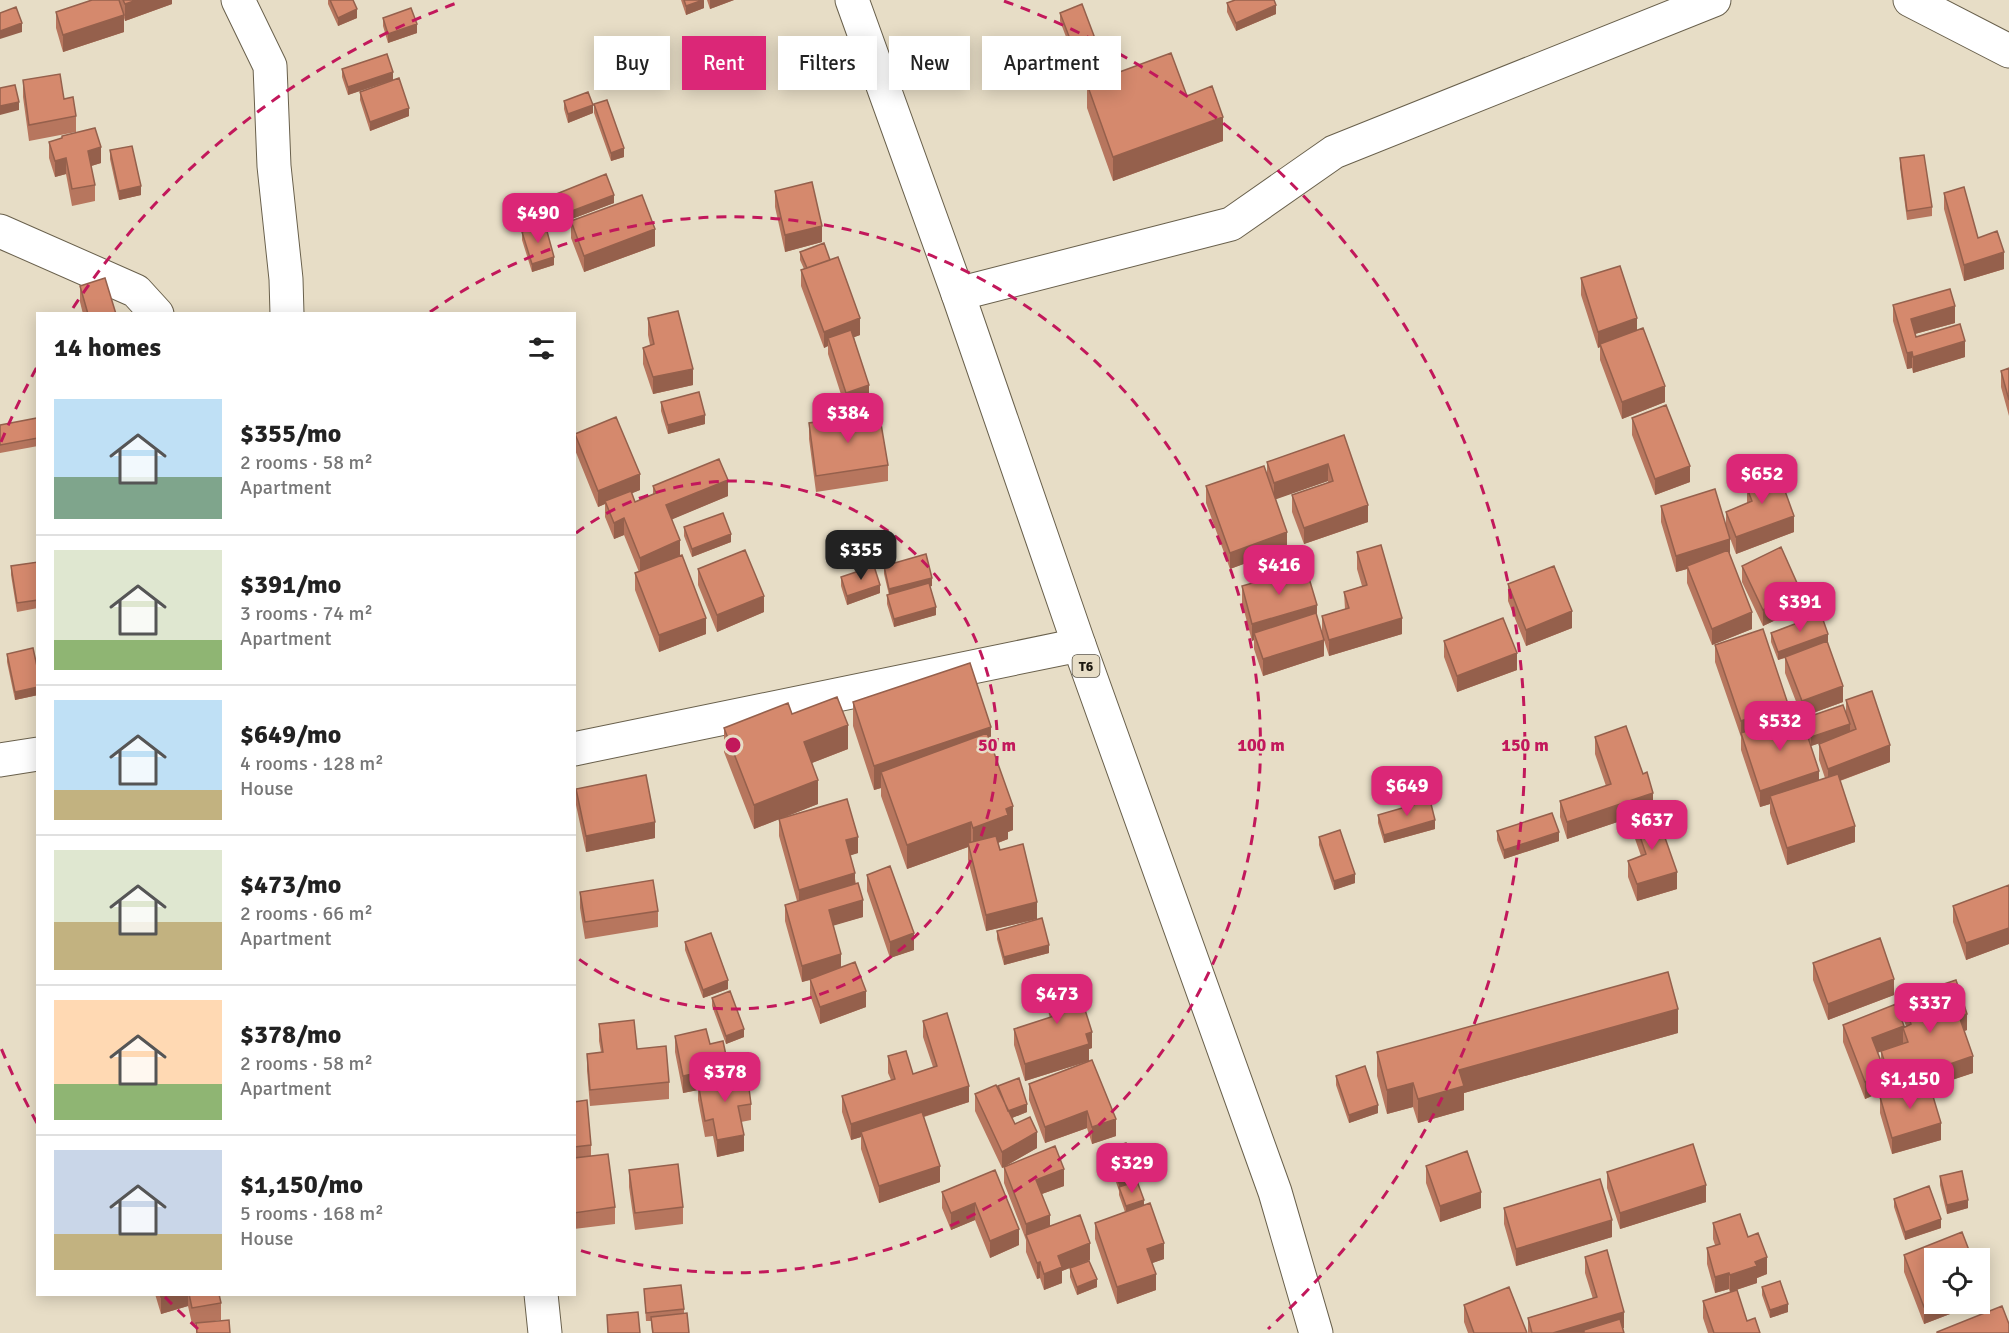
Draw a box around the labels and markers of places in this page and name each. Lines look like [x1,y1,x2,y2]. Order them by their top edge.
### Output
pin: $490 [502,193,574,244]
pin: $384 [812,393,884,444]
pin: $652 [1726,454,1798,505]
pin: $355 [825,530,897,581]
pin: $416 [1243,545,1315,596]
pin: $391 [1764,582,1836,633]
pin: $532 [1744,701,1816,752]
centre of rings [723,735,743,755]
pin: $649 [1371,766,1443,817]
pin: $637 [1616,800,1688,851]
pin: $473 [1021,974,1093,1025]
pin: $337 [1894,983,1966,1034]
pin: $378 [689,1052,761,1103]
pin: $1,150 [1861,1059,1959,1110]
pin: $329 [1096,1143,1168,1194]

